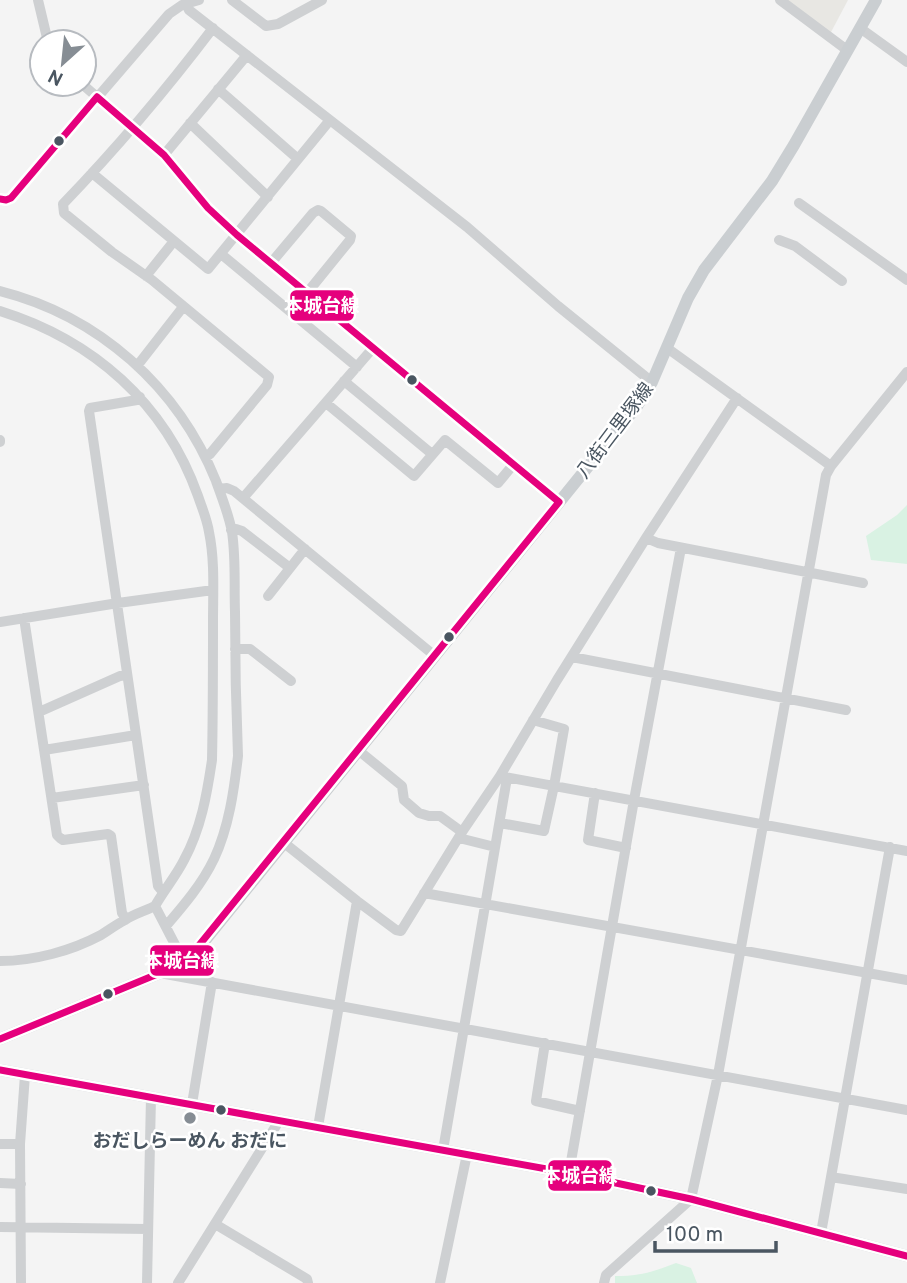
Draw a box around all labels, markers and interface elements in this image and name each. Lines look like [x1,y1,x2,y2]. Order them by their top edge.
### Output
north arrow [28,28,98,98]
text: N [45,63,68,90]
unlabelled marker [52,134,66,148]
line badge: 本城台線 [289,289,355,322]
text: 本城台線 [284,295,360,319]
unlabelled marker [405,373,419,387]
street label: 八街三里塚線 [572,378,659,484]
unlabelled marker [442,630,456,644]
line badge: 本城台線 [149,944,215,977]
text: 本城台線 [144,950,220,974]
unlabelled marker [101,987,115,1001]
unlabelled marker [214,1103,228,1117]
marker: おだしらーめん おだに [182,1110,198,1126]
place label: おだしらーめん おだに [93,1130,287,1154]
line badge: 本城台線 [547,1159,613,1192]
text: 本城台線 [542,1165,618,1189]
unlabelled marker [644,1184,658,1198]
scale bar [655,1210,776,1254]
text: 100 m [666,1222,723,1249]

